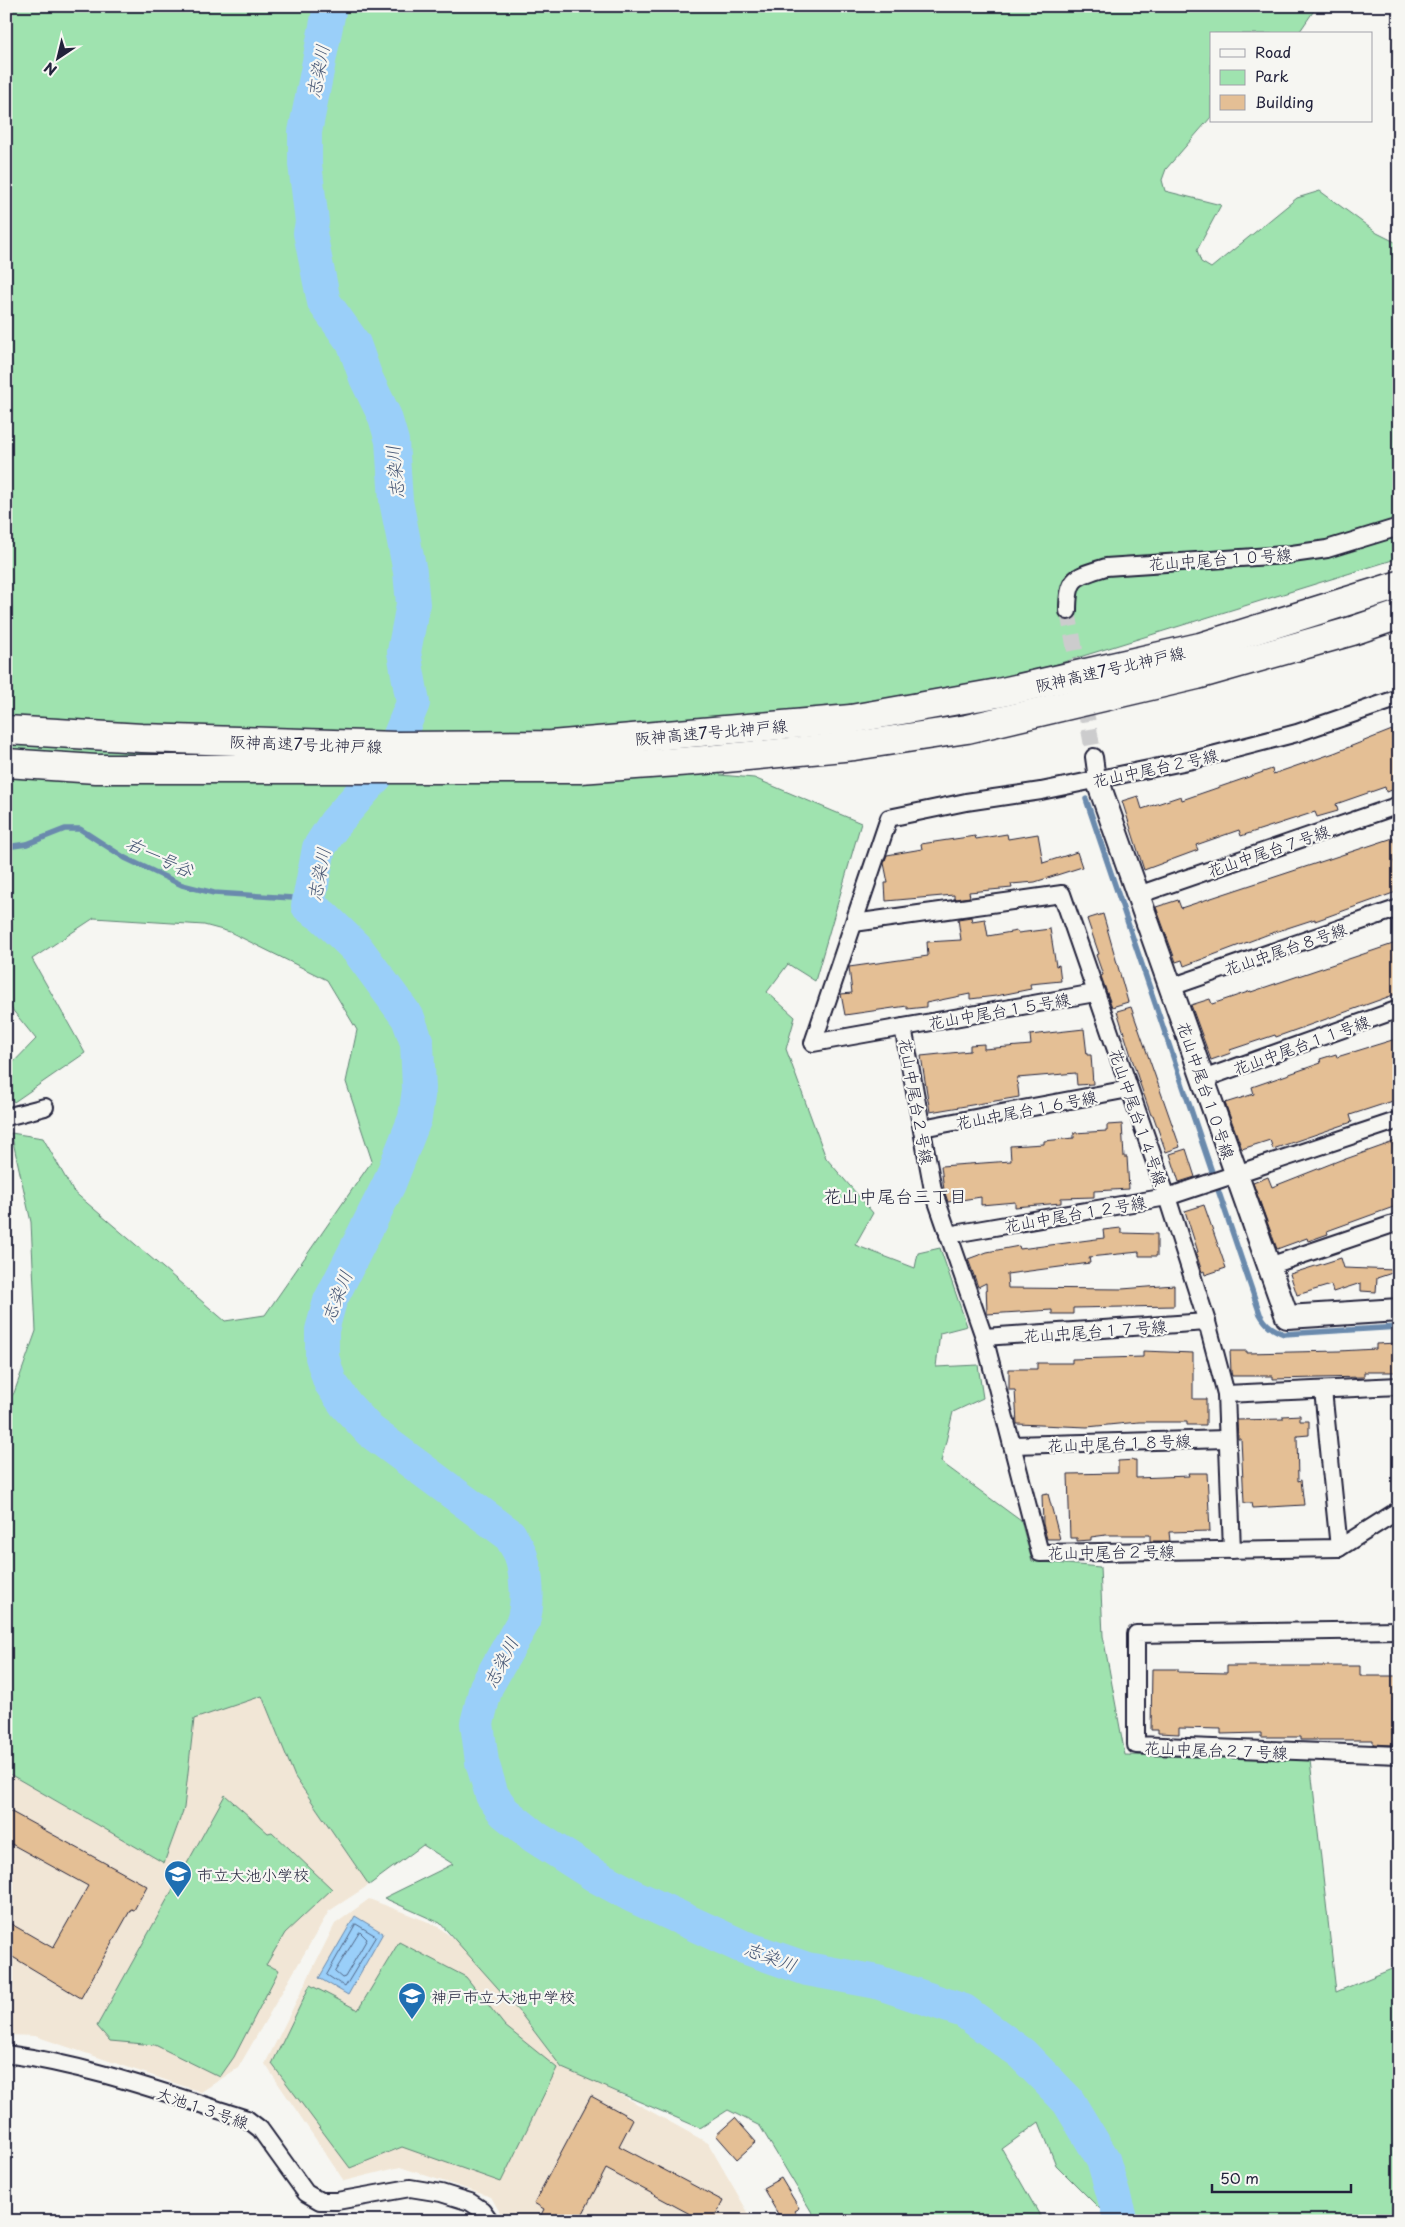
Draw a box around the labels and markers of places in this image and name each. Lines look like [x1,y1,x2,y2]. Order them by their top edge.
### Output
school or university icon: 市立大池小学校 [163,1859,193,1898]
place label: 市立大池小学校 [197,1862,309,1886]
school or university icon: 神戸市立大池中学校 [397,1981,427,2020]
place label: 神戸市立大池中学校 [431,1984,575,2008]

